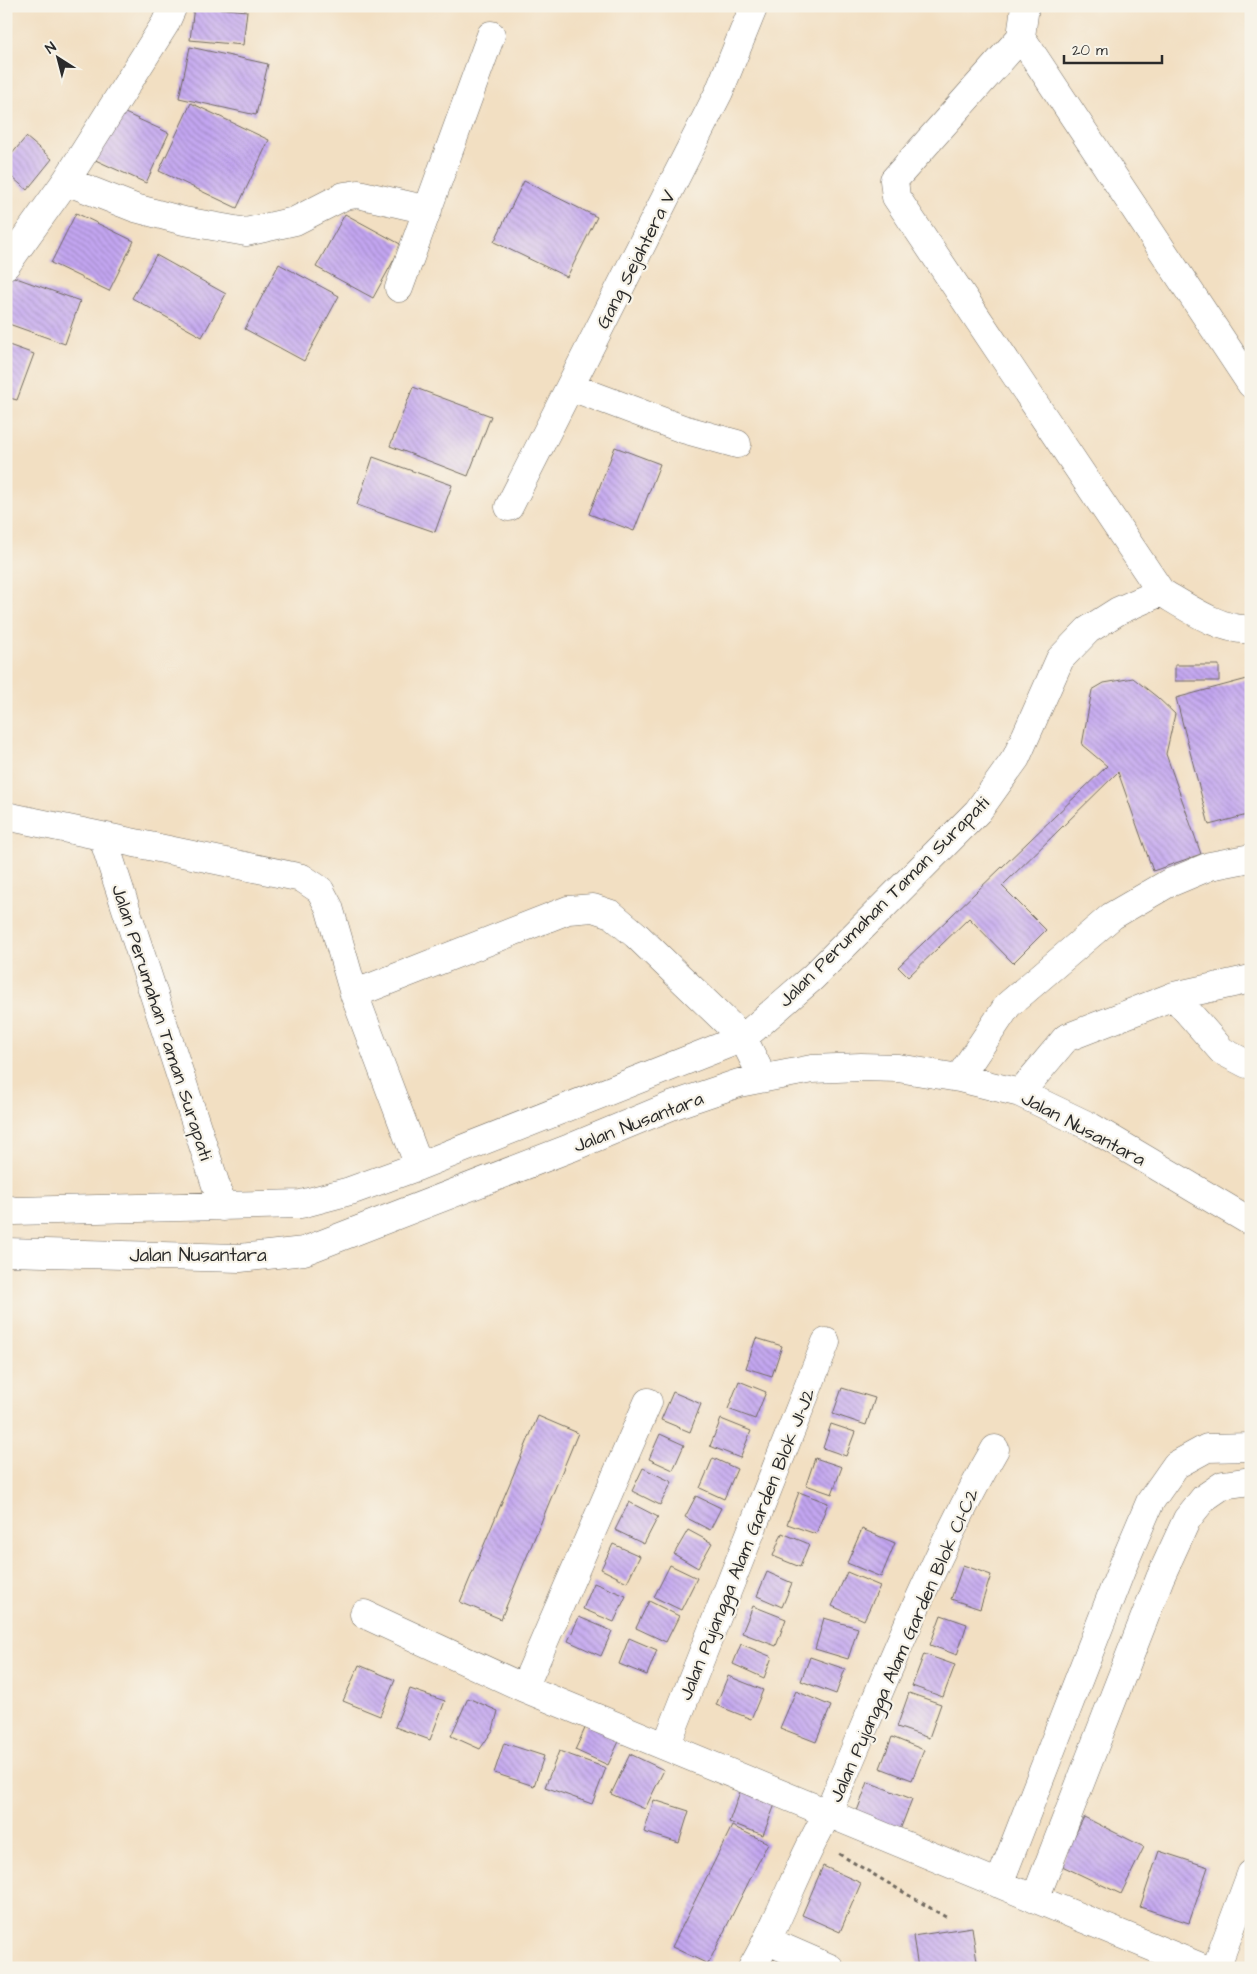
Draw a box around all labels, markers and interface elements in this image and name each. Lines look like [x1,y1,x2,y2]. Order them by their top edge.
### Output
north arrow [32,32,82,82]
scale bar [1064,32,1162,64]
text: N [42,37,61,59]
text: 20 m [1072,40,1108,61]
street label: Gang Sejahtera V [590,186,684,334]
street label: Jalan Perumahan Taman Surapati [773,790,996,1014]
street label: Jalan Perumahan Taman Surapati [104,881,219,1164]
street label: Jalan Nusantara [570,1085,708,1160]
street label: Jalan Nusantara [1016,1085,1151,1174]
street label: Jalan Nusantara [129,1242,267,1269]
street label: Jalan Pujangga Alam Garden Blok J1-J2 [672,1385,823,1705]
street label: Jalan Pujangga Alam Garden Blok C1-C2 [823,1484,987,1807]

